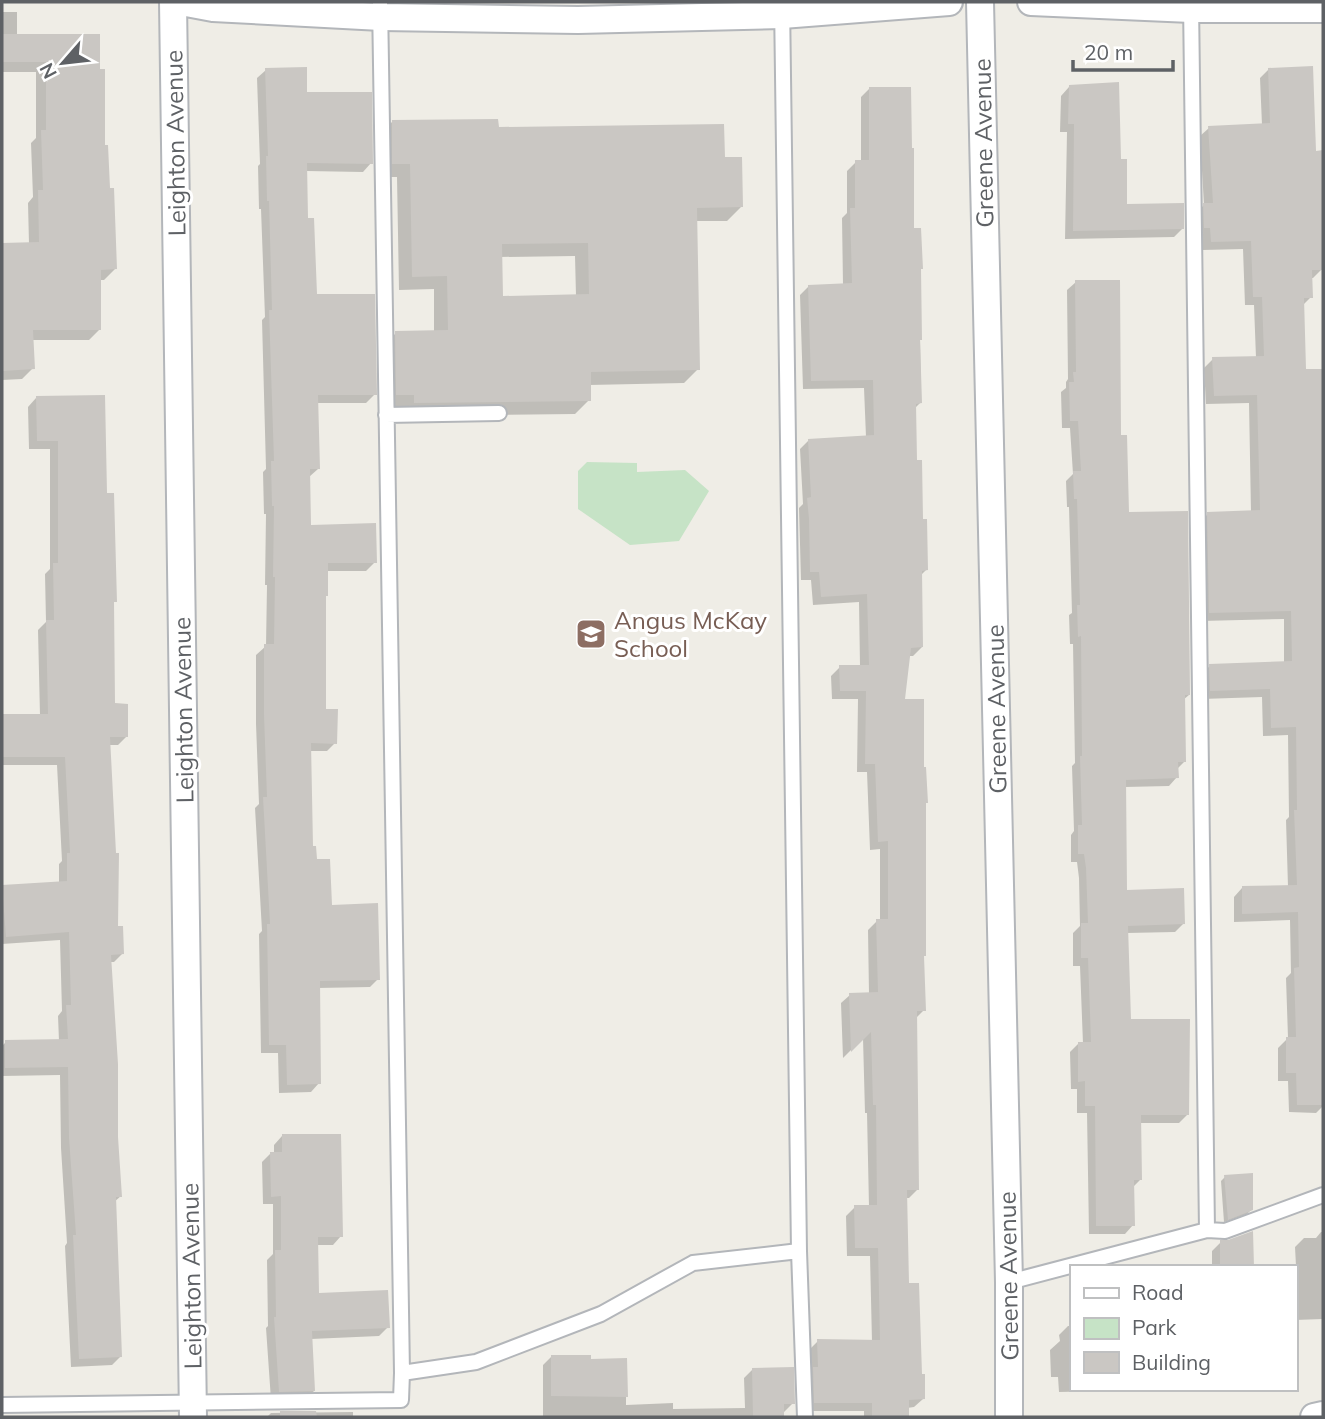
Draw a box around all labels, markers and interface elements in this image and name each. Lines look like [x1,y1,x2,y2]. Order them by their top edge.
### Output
north arrow [28,28,98,98]
scale bar [1073,28,1173,72]
text: 20 m [1084,39,1133,65]
street label: Leighton Avenue [158,50,192,236]
street label: Greene Avenue [967,58,999,228]
text: N [34,59,62,83]
place label: Angus McKay School [614,605,767,663]
street label: Leighton Avenue [166,617,200,803]
school or university icon: Angus McKay School [574,617,608,651]
street label: Greene Avenue [980,624,1012,794]
street label: Leighton Avenue [174,1183,208,1369]
street label: Greene Avenue [992,1191,1024,1361]
legend [1070,1265,1297,1391]
text: Road [1132,1279,1183,1305]
text: Park [1132,1314,1176,1340]
text: Building [1132,1349,1211,1375]

